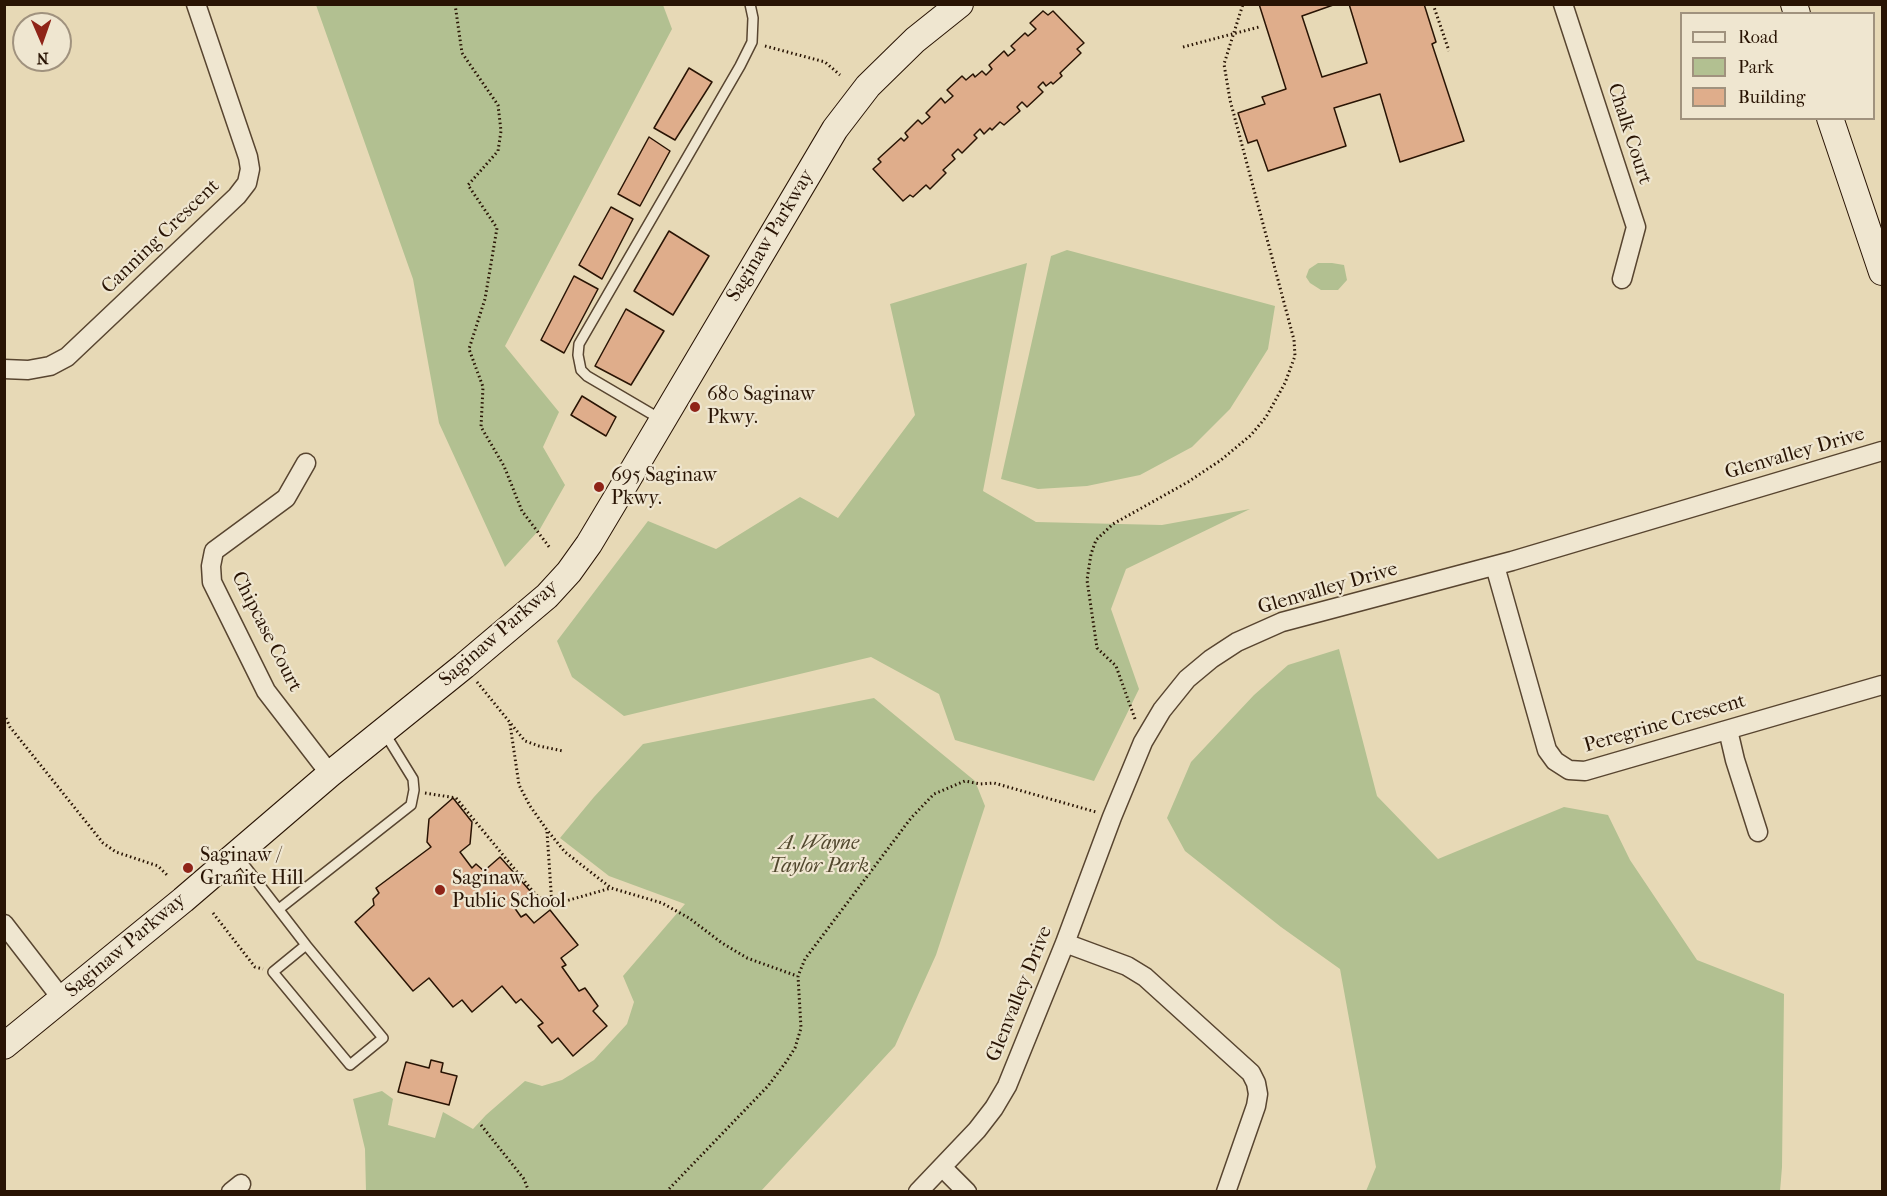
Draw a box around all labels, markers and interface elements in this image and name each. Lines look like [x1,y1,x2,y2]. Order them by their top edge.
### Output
north arrow [12,12,72,72]
legend [1680,12,1875,120]
text: Road [1738,27,1778,48]
text: N [36,49,49,68]
text: Park [1738,57,1774,78]
street label: Chalk Court [1601,81,1657,187]
text: Building [1738,87,1805,108]
street label: Saginaw Parkway [722,166,820,306]
street label: Canning Crescent [97,175,225,299]
place label: 680 Saginaw Pkwy. [707,383,815,430]
marker: 680 Saginaw Pkwy. [688,400,702,414]
street label: Glenvalley Drive [1722,423,1868,485]
place label: 695 Saginaw Pkwy. [611,464,717,511]
marker: 695 Saginaw Pkwy. [592,480,606,494]
street label: Glenvalley Drive [1255,558,1401,620]
street label: Chipcase Court [225,568,307,696]
street label: Saginaw Parkway [435,576,563,692]
street label: Peregrine Crescent [1581,689,1749,759]
park label: A. Wayne Taylor Park [769,832,869,879]
place label: Saginaw / Granite Hill [200,844,303,891]
marker: Saginaw / Granite Hill [181,861,195,875]
place label: Saginaw Public School [452,867,566,914]
marker: Saginaw Public School [433,883,447,897]
street label: Saginaw Parkway [61,889,191,1003]
street label: Glenvalley Drive [982,923,1058,1065]

